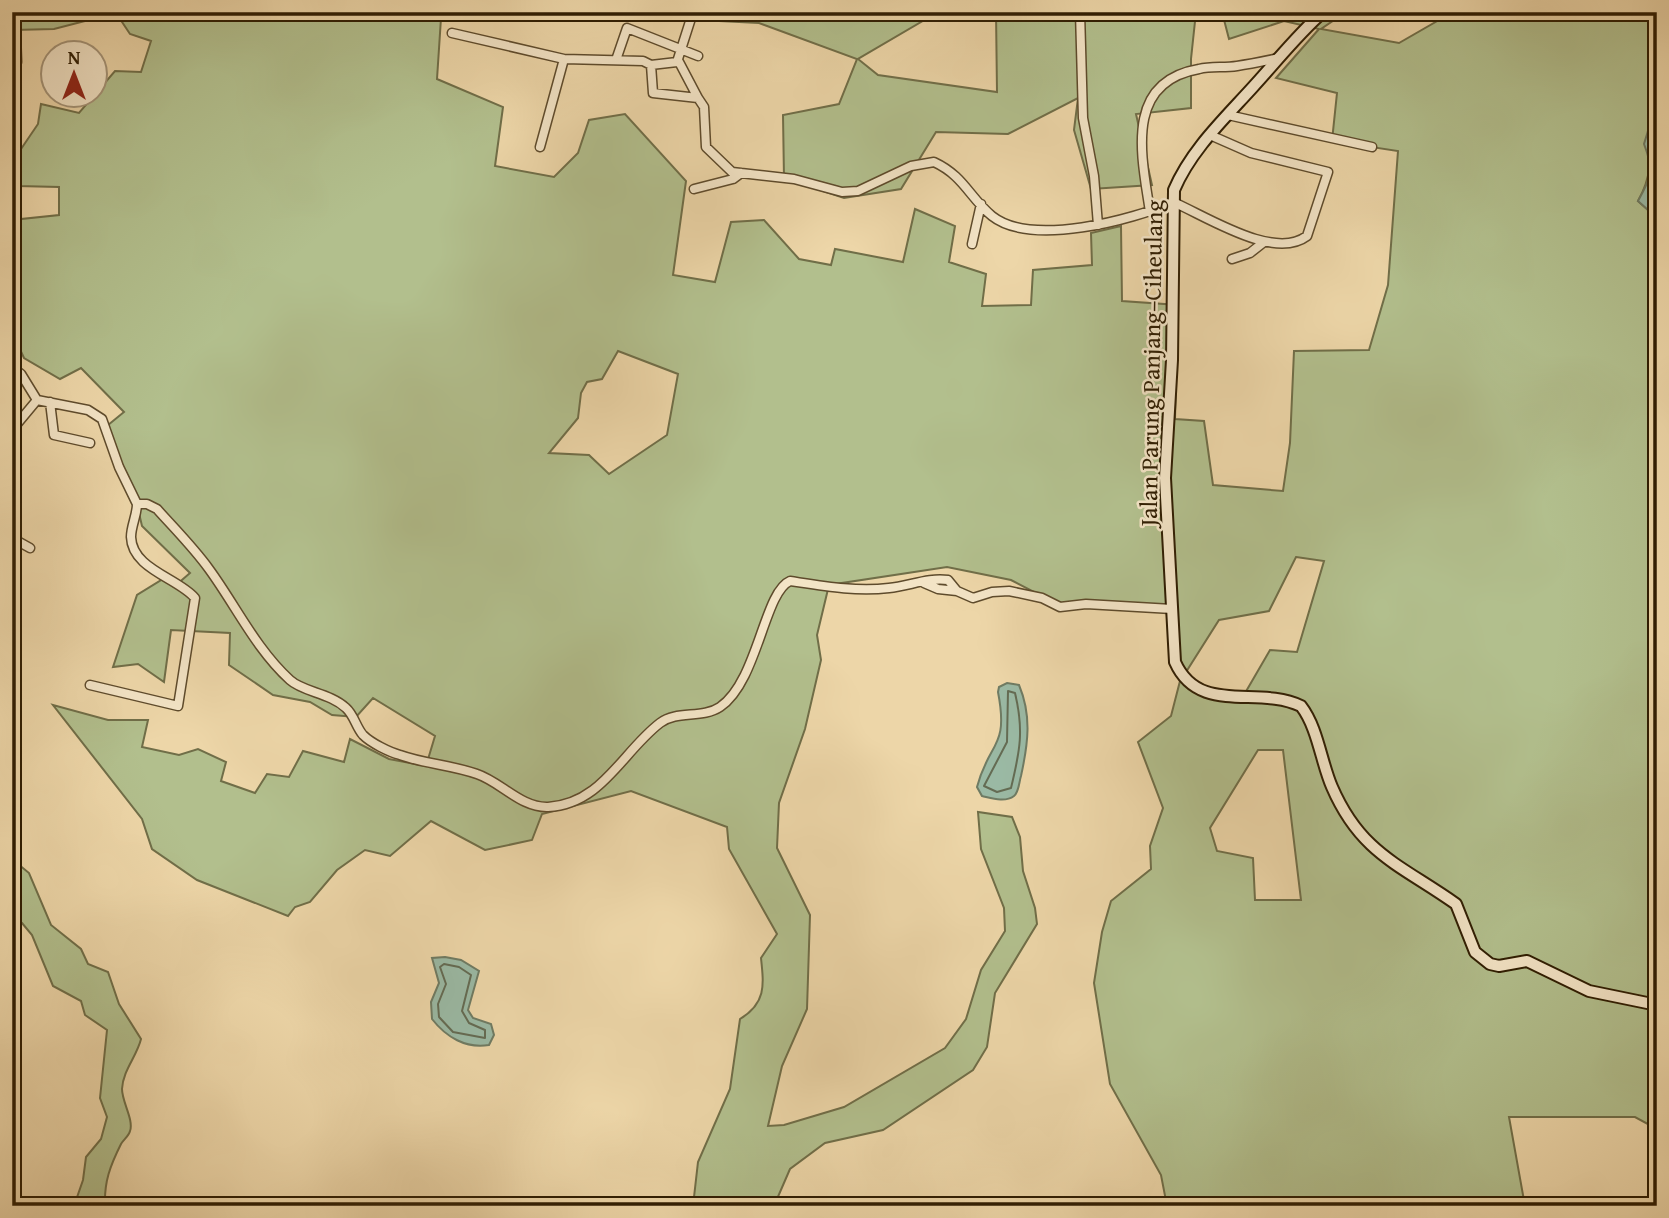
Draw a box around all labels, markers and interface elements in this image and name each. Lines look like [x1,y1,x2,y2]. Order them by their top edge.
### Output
north arrow [38,38,108,108]
text: N [68,43,81,71]
street label: Jalan Parung Panjang–Ciheulang [1131,199,1171,530]

